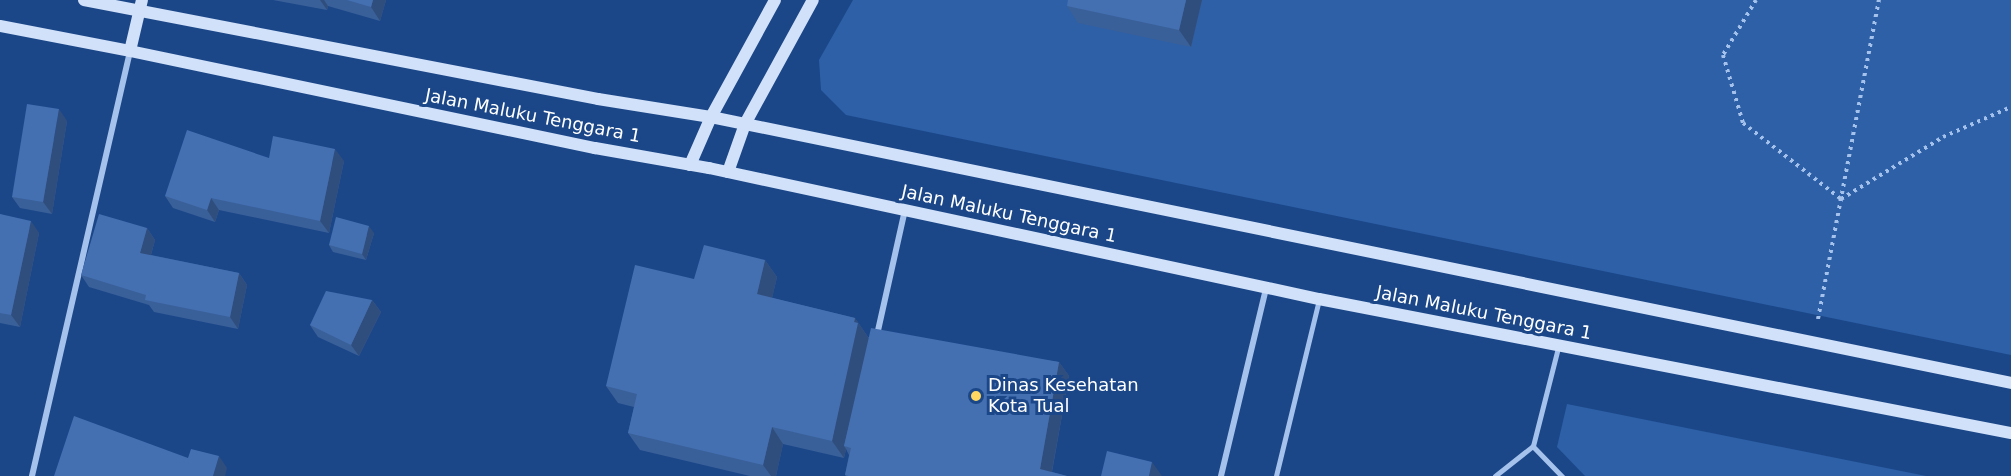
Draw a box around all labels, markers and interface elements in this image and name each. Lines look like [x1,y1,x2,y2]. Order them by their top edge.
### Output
street label: Jalan Maluku Tenggara 1 [423,84,643,148]
street label: Jalan Maluku Tenggara 1 [899,181,1119,247]
street label: Jalan Maluku Tenggara 1 [1374,281,1594,345]
place label: Dinas Kesehatan Kota Tual [988,375,1139,418]
marker: Dinas Kesehatan Kota Tual [969,389,983,403]

